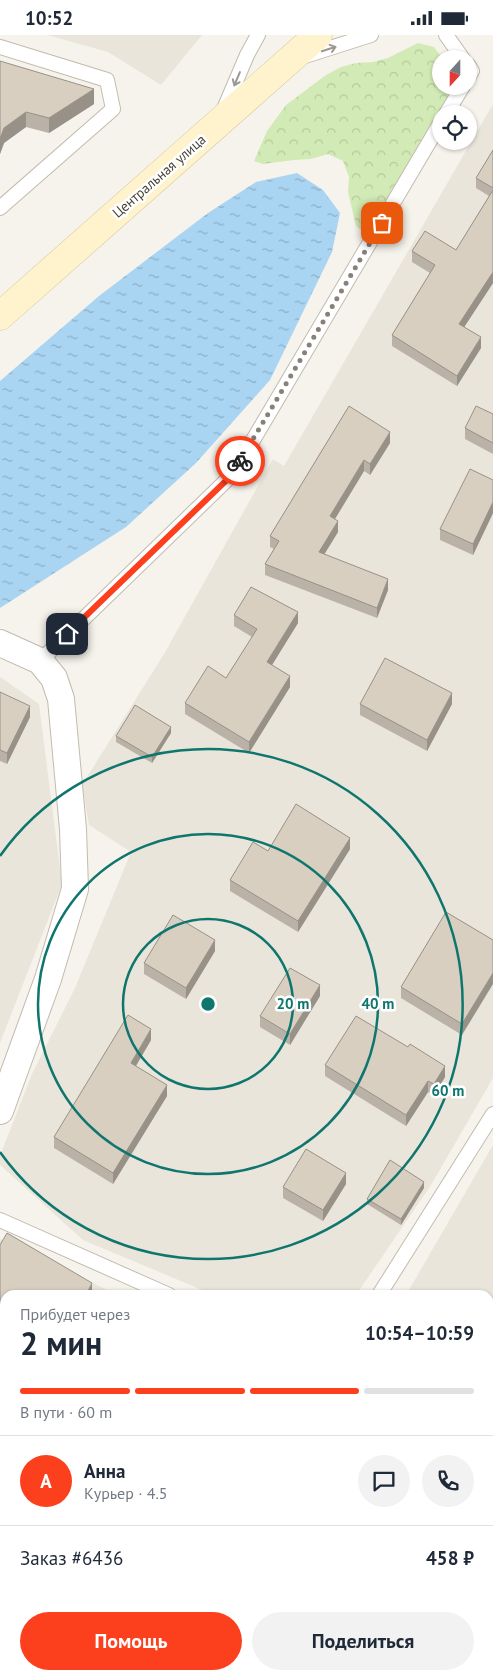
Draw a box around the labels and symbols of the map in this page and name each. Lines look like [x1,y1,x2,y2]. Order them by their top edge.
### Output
one-way arrow [321,43,337,53]
north arrow [432,50,478,95]
one-way arrow [232,71,242,86]
street label: Центральная улица [109,130,210,222]
pin [361,202,403,244]
courier [215,436,265,486]
pin [46,613,88,655]
text: 20 m [277,994,309,1013]
text: 40 m [362,994,394,1013]
centre of rings [199,995,217,1013]
text: 60 m [432,1081,464,1100]

